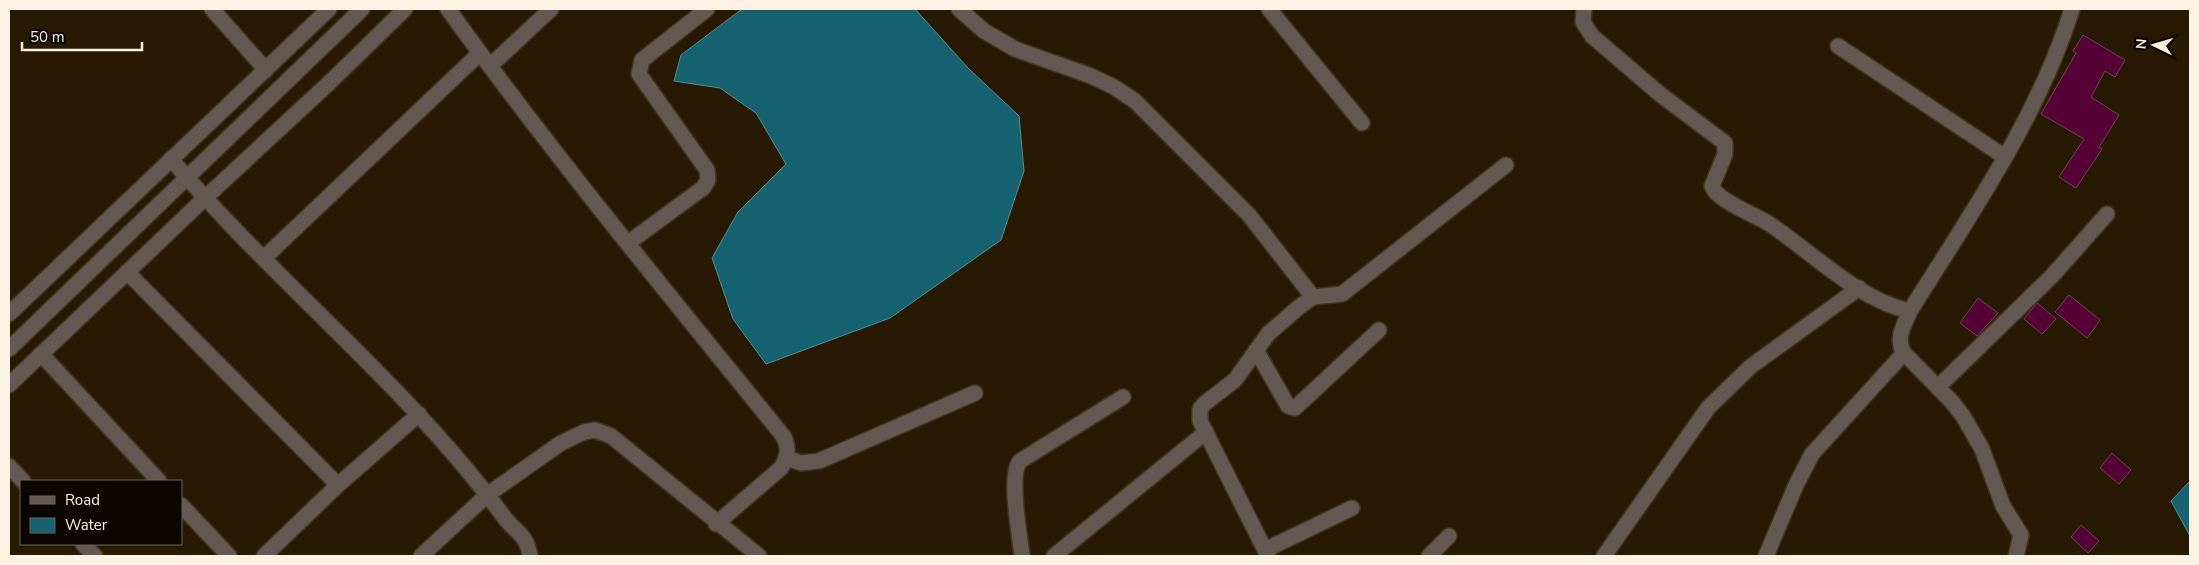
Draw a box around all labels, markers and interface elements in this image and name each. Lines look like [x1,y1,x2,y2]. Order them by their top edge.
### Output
scale bar [22,20,142,52]
north arrow [2129,20,2179,70]
text: 50 m [30,27,65,47]
text: N [2132,38,2151,50]
legend [20,480,182,545]
text: Road [65,490,100,510]
text: Water [65,515,108,535]

